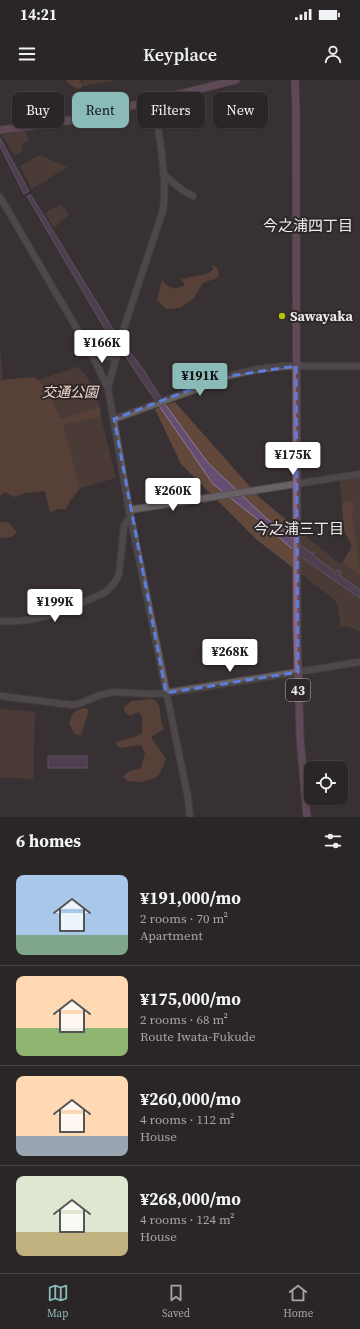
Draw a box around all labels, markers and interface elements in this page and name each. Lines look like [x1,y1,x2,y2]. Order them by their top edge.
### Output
text: 14:21 [20,4,57,25]
text: Keyplace [143,42,217,67]
icon: menu [16,43,38,65]
icon: person [322,43,344,65]
chip: Buy [12,92,64,128]
chip: Rent [72,92,129,128]
chip: Filters [137,92,205,128]
chip: New [213,92,268,128]
district label: 今之浦四丁目 [263,215,353,236]
place label: Sawayaka [290,306,353,326]
marker: Sawayaka [277,311,287,321]
pin: ¥166K [74,330,130,364]
text: ¥166K [83,334,121,351]
pin: ¥191K [172,363,228,397]
text: ¥191K [181,367,219,384]
park label: 交通公園 [42,382,100,402]
pin: ¥175K [265,442,321,476]
text: ¥175K [274,446,312,463]
pin: ¥260K [145,478,201,512]
text: ¥260K [154,482,192,499]
district label: 今之浦三丁目 [254,518,344,539]
pin: ¥199K [27,589,83,623]
text: ¥199K [36,593,74,610]
pin: ¥268K [202,639,258,673]
text: ¥268K [211,643,249,660]
road number: 43 [286,679,310,701]
map controls [304,761,348,805]
button: locate [304,761,348,805]
text: 6 homes [16,829,81,853]
icon: filters [322,830,344,852]
text: ¥191,000/mo [140,886,241,910]
icon: home [48,891,96,939]
text: 2 rooms · 70 m² [140,910,228,927]
text: Apartment [140,927,203,944]
text: ¥175,000/mo [140,987,241,1011]
icon: home [48,992,96,1040]
text: 2 rooms · 68 m² [140,1011,228,1028]
text: Route Iwata-Fukude [140,1028,256,1045]
text: ¥260,000/mo [140,1087,241,1111]
icon: home [48,1092,96,1140]
text: 4 rooms · 112 m² [140,1111,235,1128]
text: House [140,1128,177,1145]
text: ¥268,000/mo [140,1187,241,1211]
icon: home [48,1192,96,1240]
text: 4 rooms · 124 m² [140,1211,235,1228]
text: House [140,1228,177,1245]
tab: Map [47,1282,69,1321]
tab: Saved [162,1282,190,1321]
tab: Home [283,1282,313,1321]

